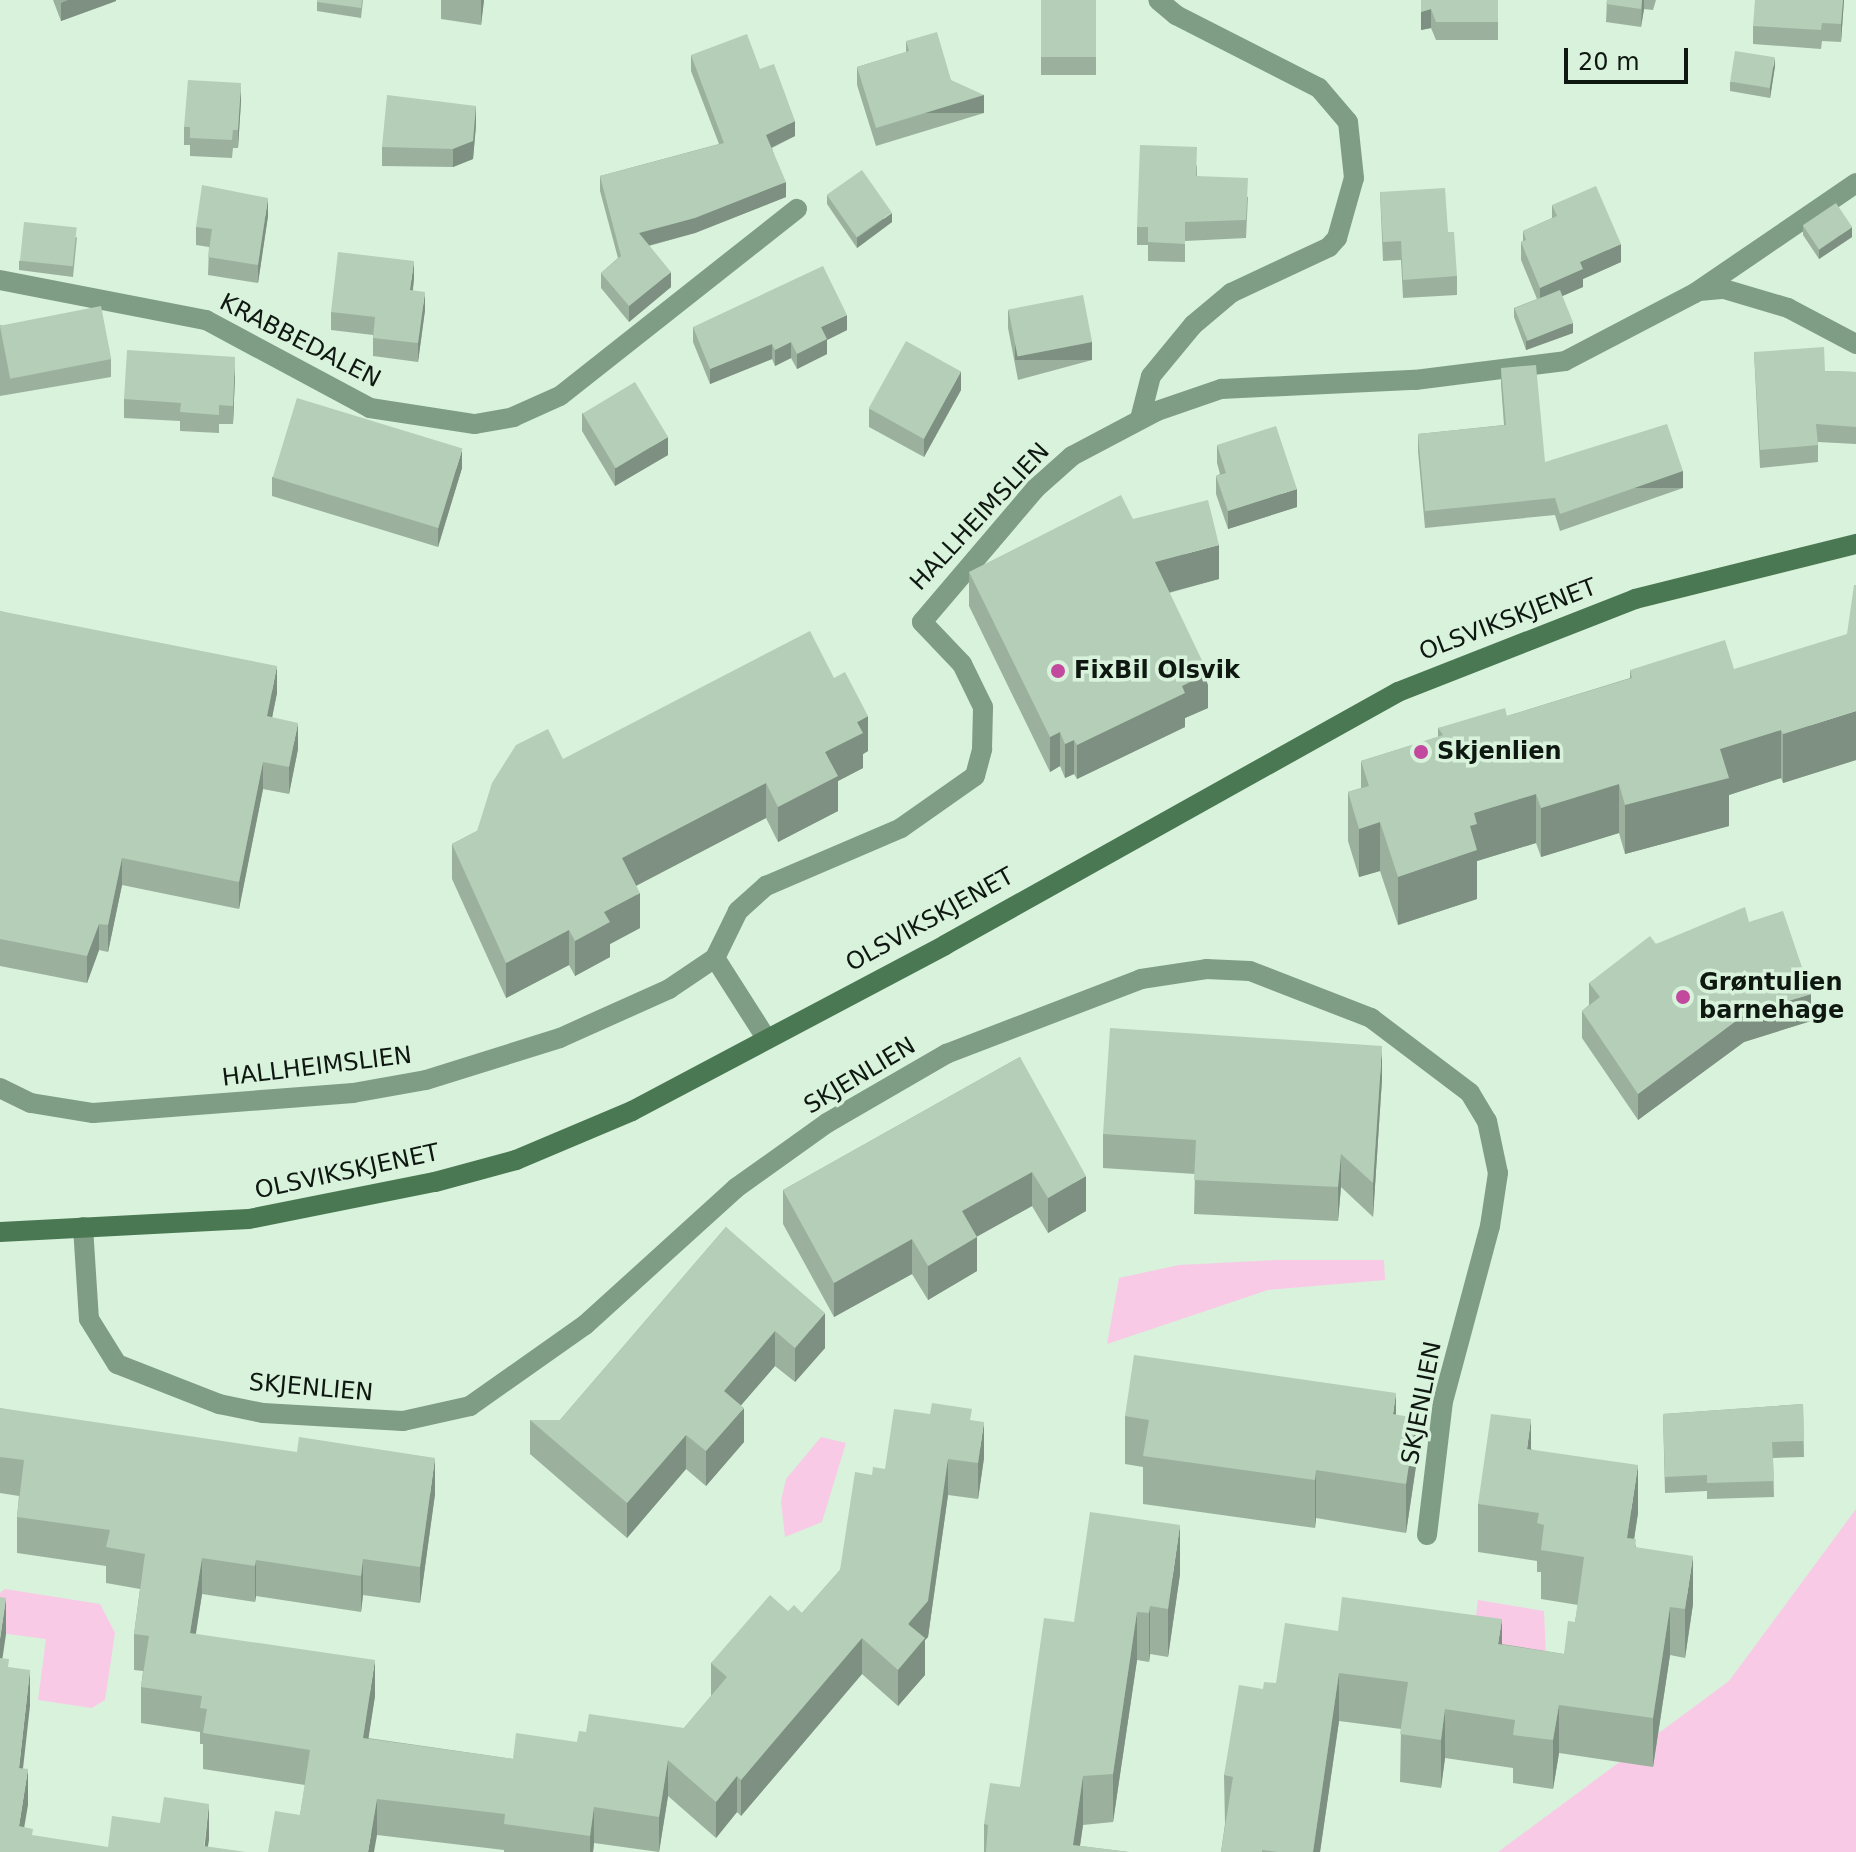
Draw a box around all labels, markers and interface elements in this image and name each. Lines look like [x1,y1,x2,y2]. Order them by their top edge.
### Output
scale bar [1568,32,1692,82]
text: 20 m [1578,48,1640,76]
street label: KRABBEDALEN [215,288,385,394]
street label: HALLHEIMSLIEN [904,437,1056,597]
street label: OLSVIKSKJENET [1415,573,1601,667]
place label: FixBil Olsvik [1074,657,1240,685]
marker: FixBil Olsvik [1049,662,1067,680]
place label: Skjenlien [1437,738,1562,766]
marker: Skjenlien [1412,743,1430,761]
street label: OLSVIKSKJENET [841,862,1019,978]
place label: Grøntulien barnehage [1699,969,1844,1025]
marker: Grøntulien barnehage [1674,988,1692,1006]
street label: SKJENLIEN [799,1032,921,1120]
street label: HALLHEIMSLIEN [220,1041,414,1093]
street label: OLSVIKSKJENET [252,1138,442,1206]
street label: SKJENLIEN [1396,1339,1448,1467]
street label: SKJENLIEN [248,1368,374,1408]

